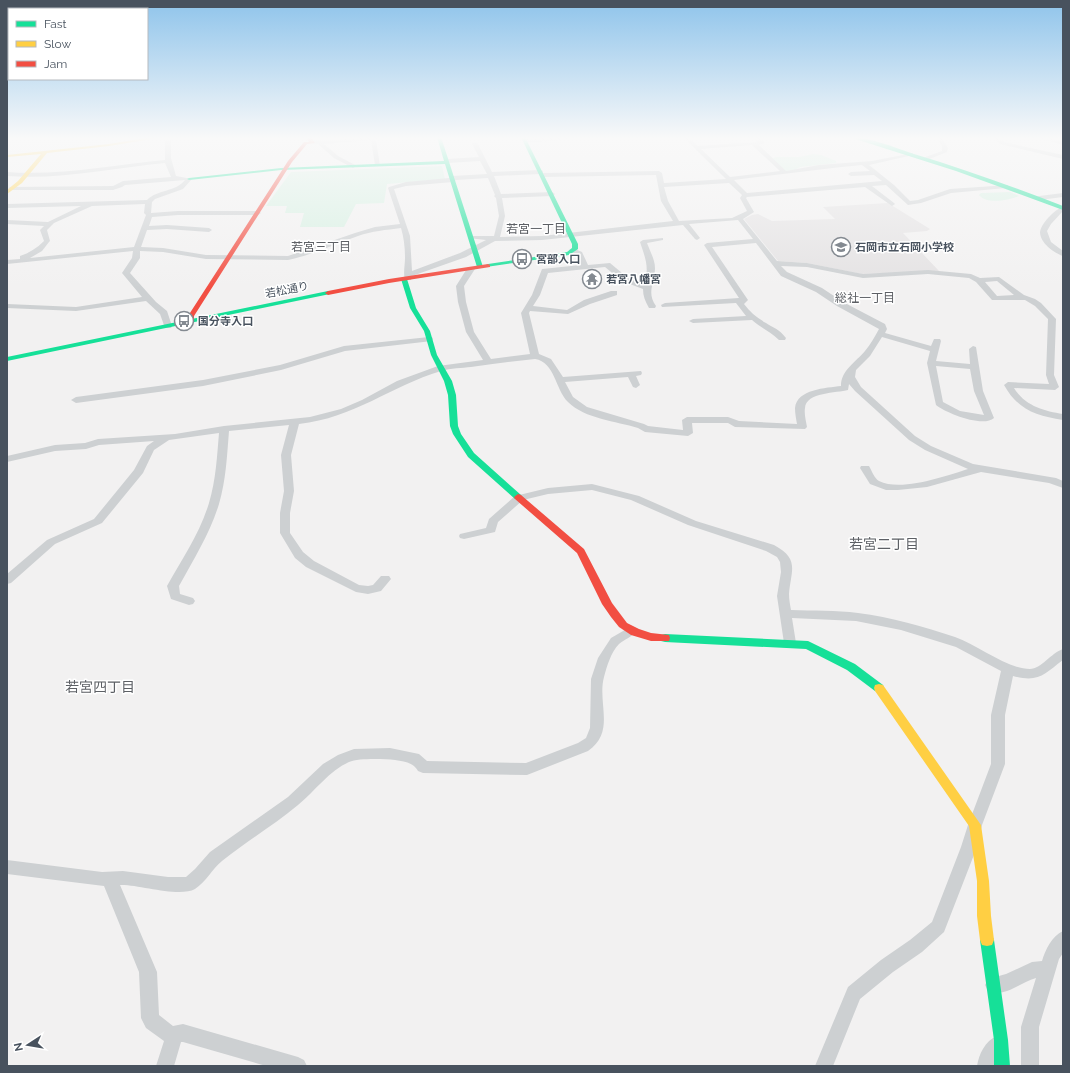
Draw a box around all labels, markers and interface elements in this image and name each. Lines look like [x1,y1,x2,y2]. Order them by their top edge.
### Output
legend [8,8,148,80]
text: Fast [44,17,67,31]
text: Slow [44,37,71,51]
text: Jam [44,57,67,71]
district label: 若宮一丁目 [506,222,566,236]
school or university icon: 石岡市立石岡小学校 [830,236,852,258]
district label: 若宮三丁目 [291,240,351,254]
place label: 石岡市立石岡小学校 [855,241,954,254]
bus stop icon: 宮部入口 [511,248,533,270]
place label: 宮部入口 [536,253,580,266]
temple icon: 若宮八幡宮 [581,268,603,290]
place label: 若宮八幡宮 [606,273,661,286]
street label: 若松通り [264,279,310,301]
district label: 総社一丁目 [835,291,895,305]
bus stop icon: 国分寺入口 [173,310,195,332]
place label: 国分寺入口 [198,315,253,328]
district label: 若宮二丁目 [849,536,919,552]
district label: 若宮四丁目 [65,679,135,695]
north arrow [8,1025,48,1065]
text: N [11,1042,26,1052]

